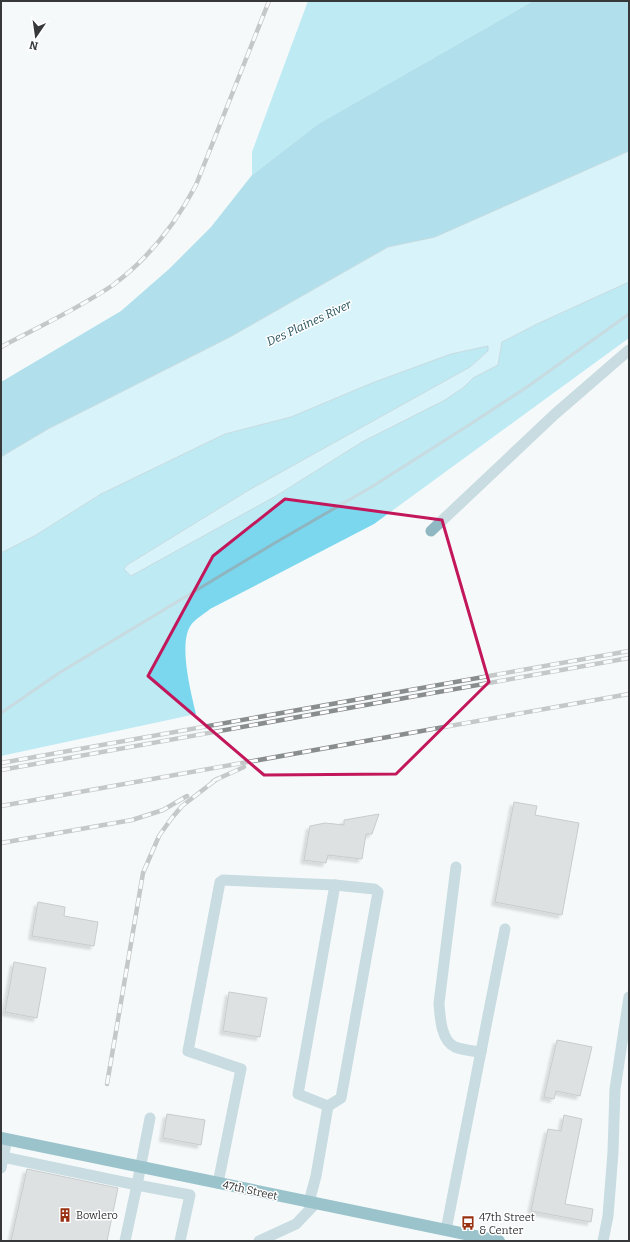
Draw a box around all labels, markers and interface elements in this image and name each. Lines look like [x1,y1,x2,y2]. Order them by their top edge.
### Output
north arrow [16,16,56,56]
text: N [28,38,39,53]
water label: Des Plaines River [264,297,355,349]
street label: 47th Street [221,1178,279,1203]
building icon: Bowlero [57,1207,73,1223]
place label: Bowlero [76,1209,118,1222]
place label: 47th Street & Center [479,1211,535,1237]
bus stop icon: 47th Street & Center [460,1215,476,1231]

